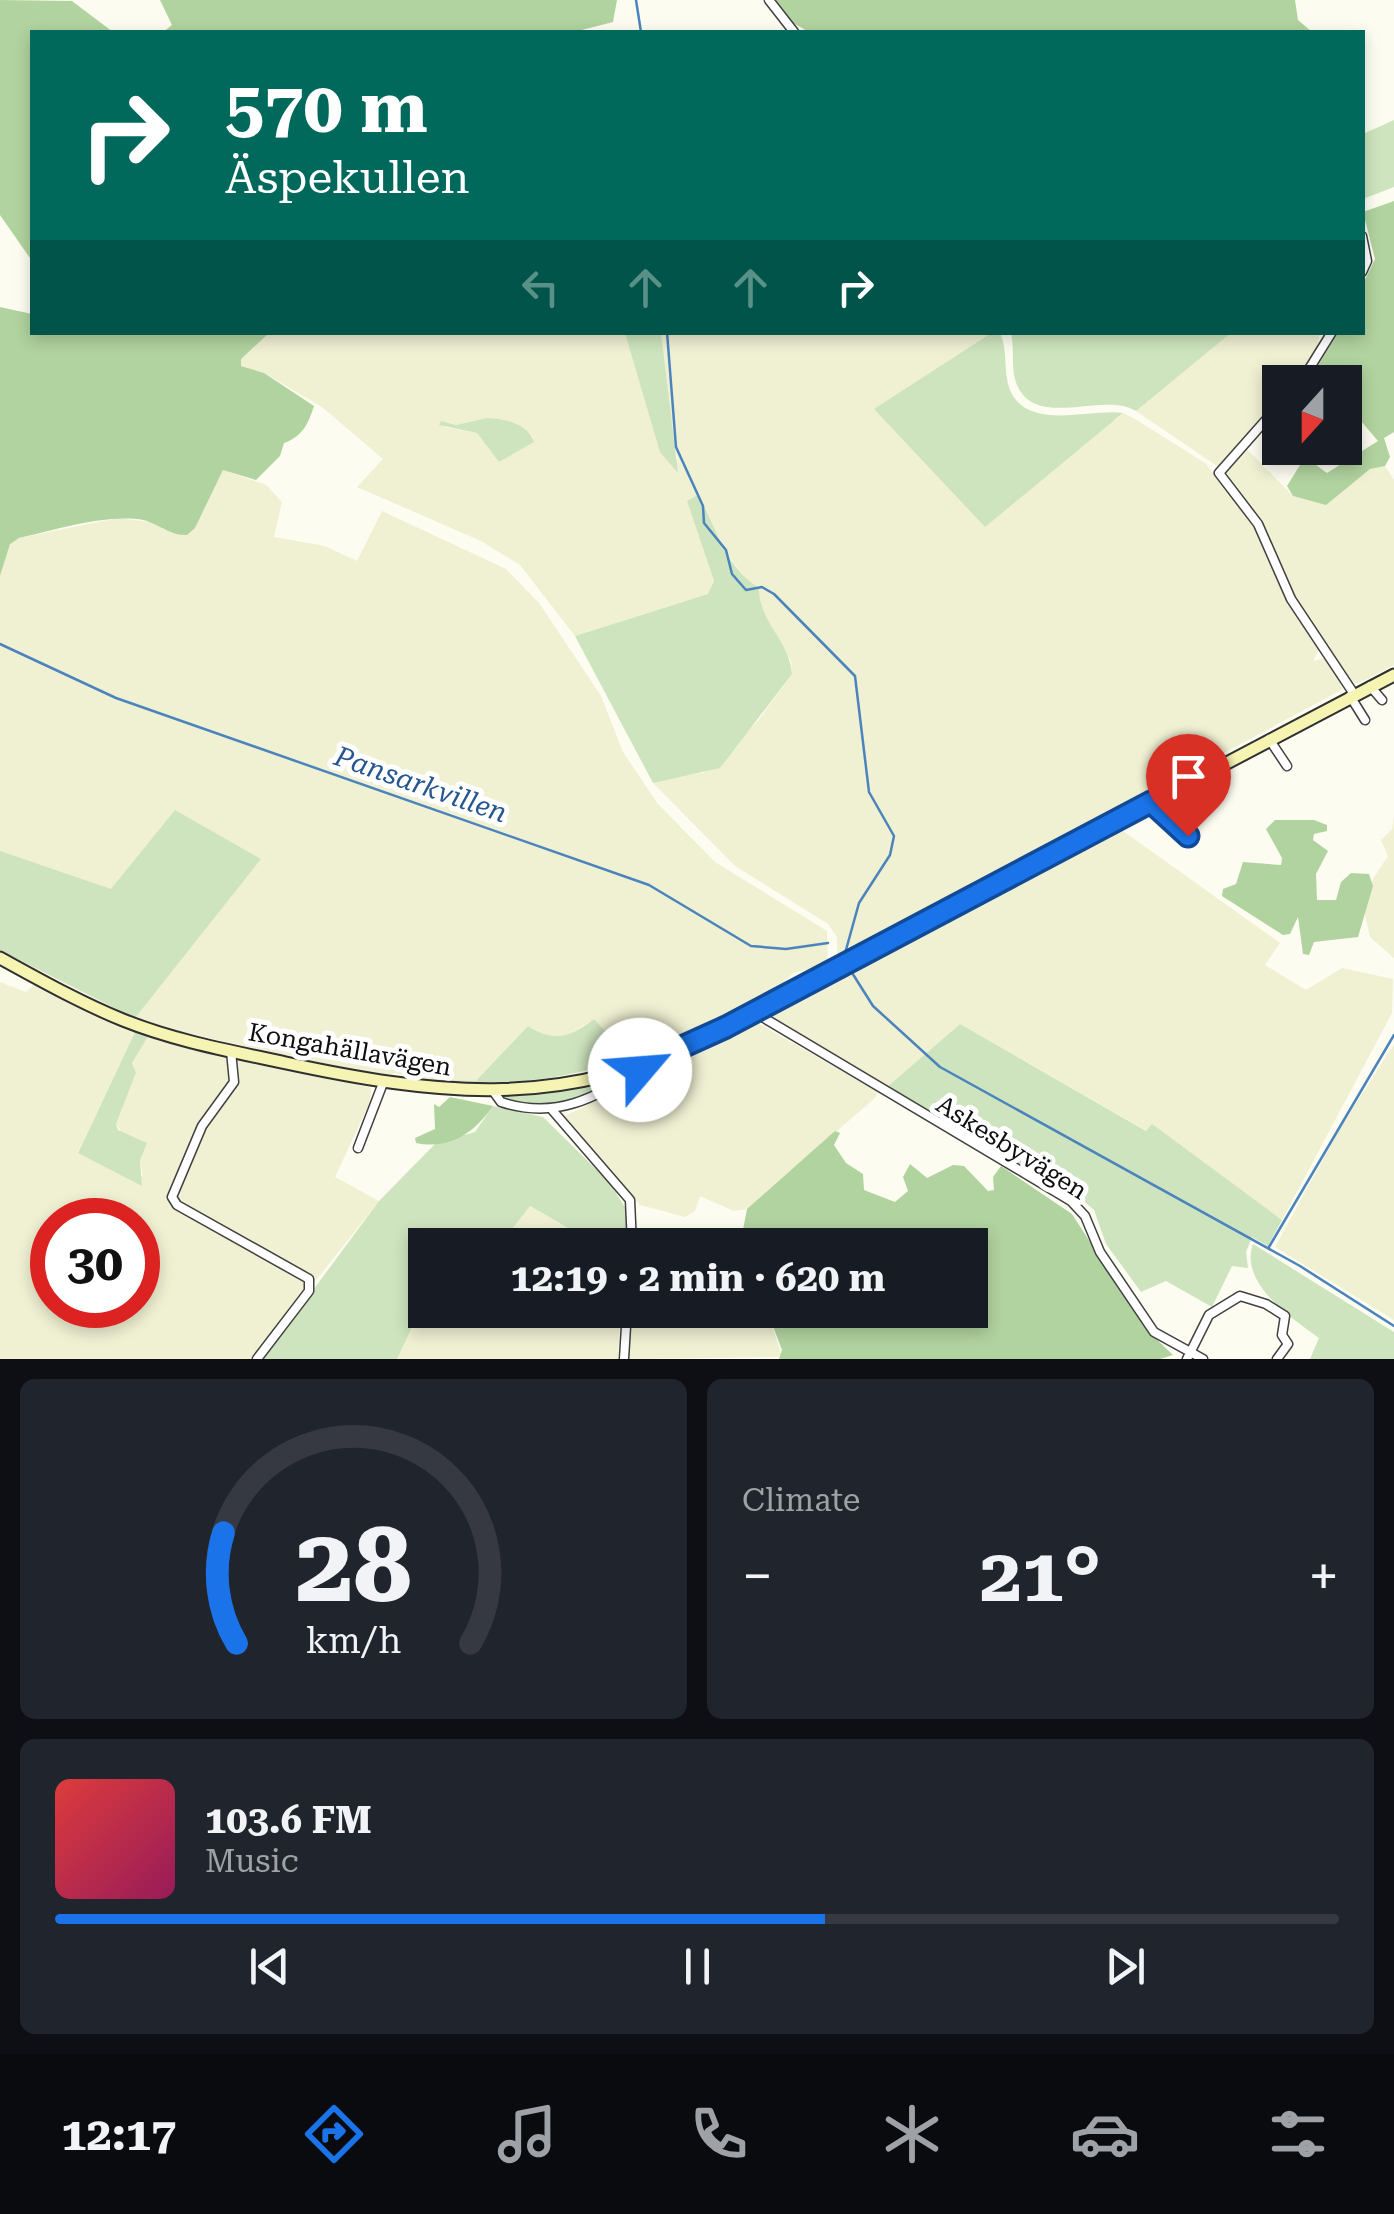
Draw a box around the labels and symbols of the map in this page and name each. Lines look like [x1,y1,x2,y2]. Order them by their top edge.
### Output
north arrow [1262,365,1362,465]
pin [1146,734,1231,837]
water label: Pansarkvillen [329,739,511,829]
street label: Kongahällavägen [246,1017,454,1082]
position arrow [588,1018,692,1122]
street label: Askesbyvägen [931,1089,1092,1205]
speed limit sign: 30 [30,1198,160,1328]

